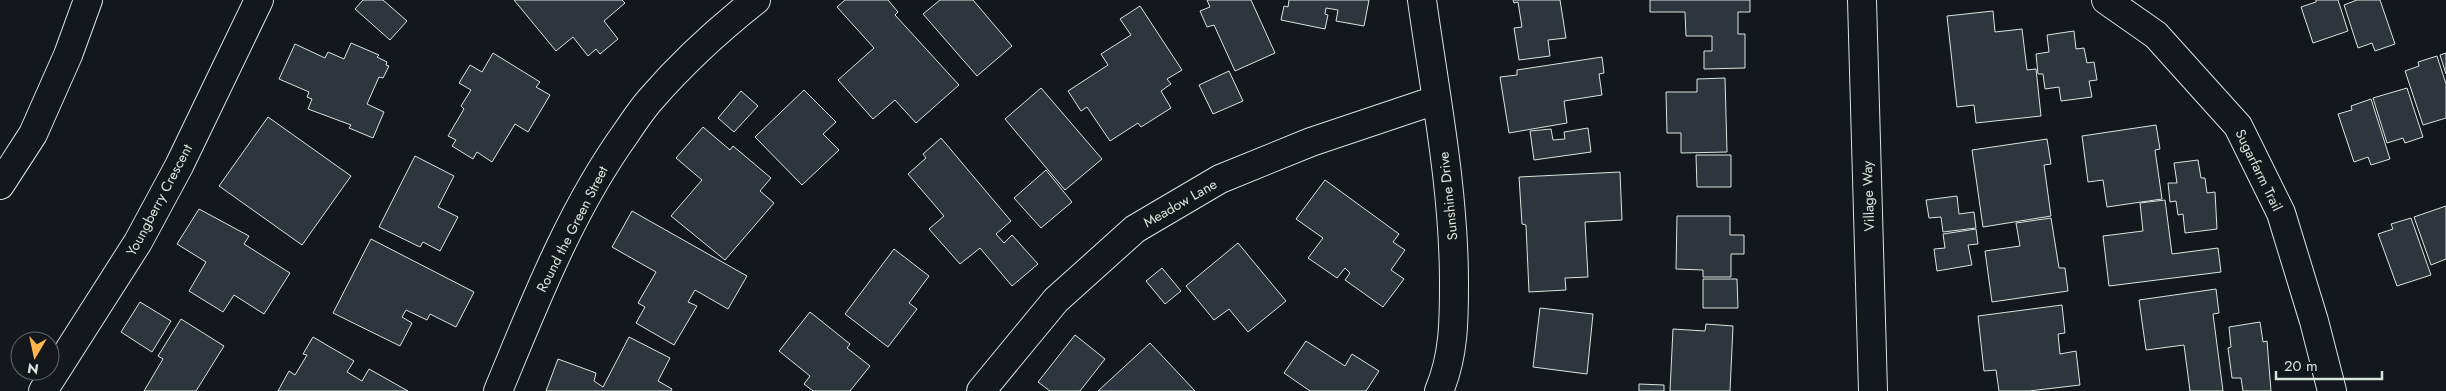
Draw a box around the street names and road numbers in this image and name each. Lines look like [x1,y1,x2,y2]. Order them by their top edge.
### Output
street label: Sugarfarm Trail [2231,126,2287,214]
street label: Youngberry Crescent [121,140,197,259]
street label: Sunshine Drive [1433,151,1463,241]
street label: Village Way [1857,159,1879,232]
street label: Round the Green Street [531,162,613,296]
street label: Meadow Lane [1139,174,1221,232]

